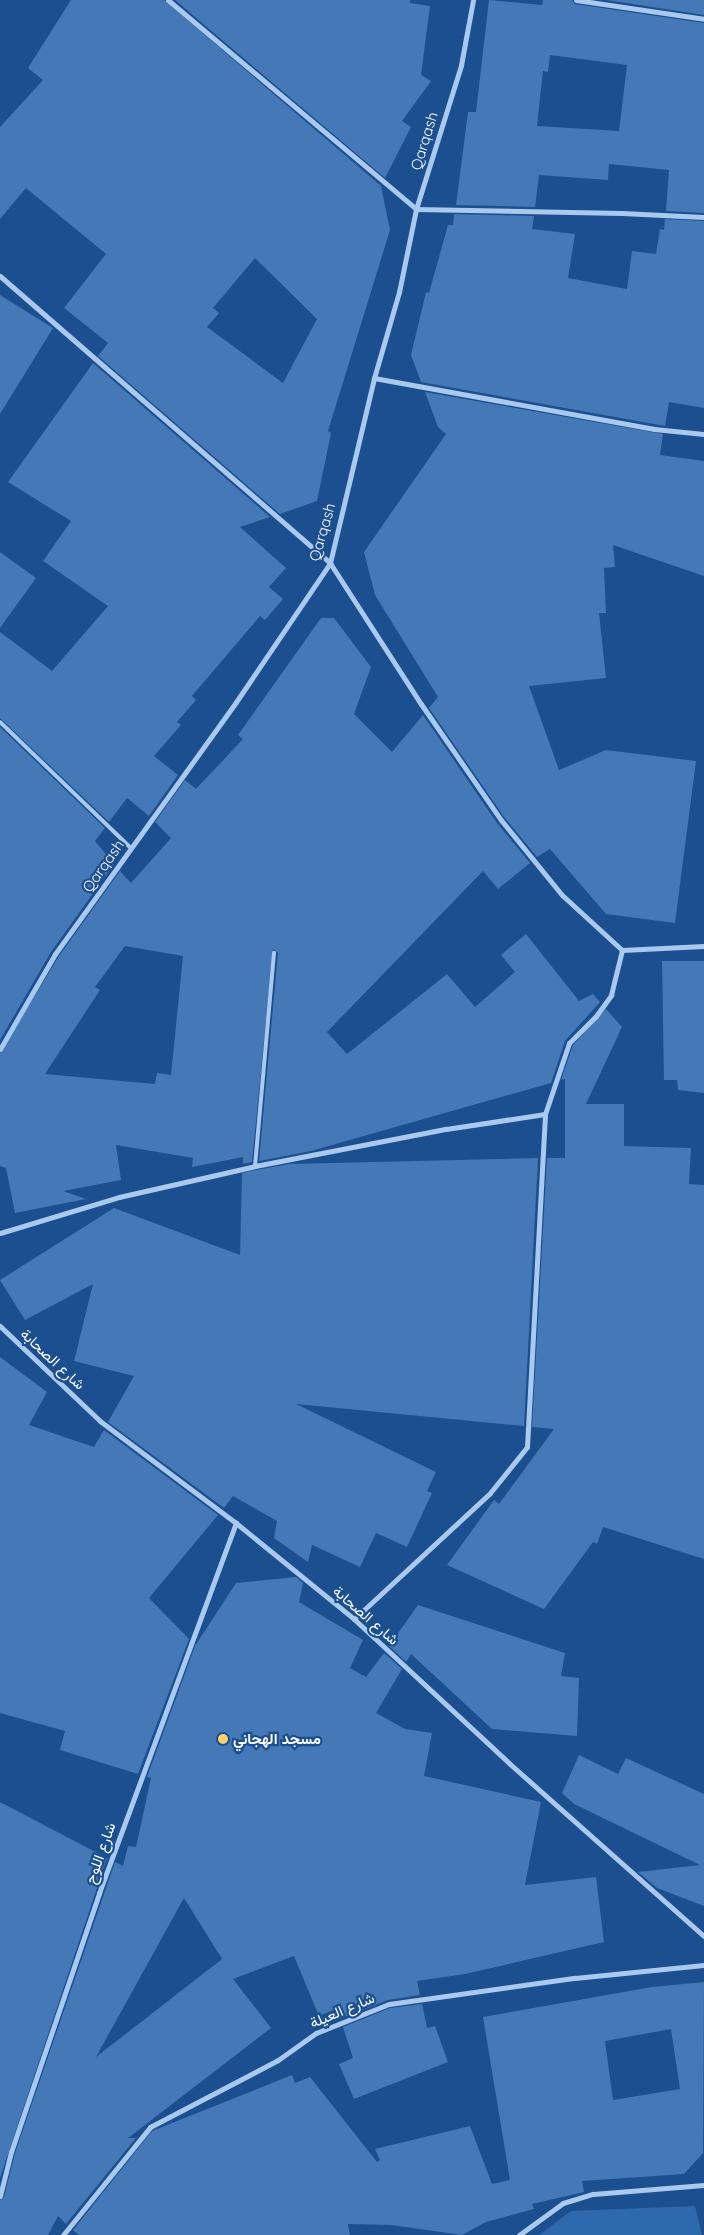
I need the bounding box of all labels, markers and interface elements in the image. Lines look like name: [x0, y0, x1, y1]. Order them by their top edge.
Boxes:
street label: Qarqash: [407, 110, 441, 172]
street label: Qarqash: [305, 501, 339, 563]
street label: Qarqash: [78, 836, 128, 896]
street label: شارع الصحابة: [17, 1325, 89, 1393]
street label: شارع الصحابة: [329, 1582, 403, 1648]
place label: مسجد الهجاني: [233, 1730, 321, 1748]
marker: مسجد الهجاني: [217, 1733, 229, 1745]
street label: شارع اللوح: [81, 1820, 119, 1886]
street label: شارع العيلة: [307, 1988, 377, 2032]

